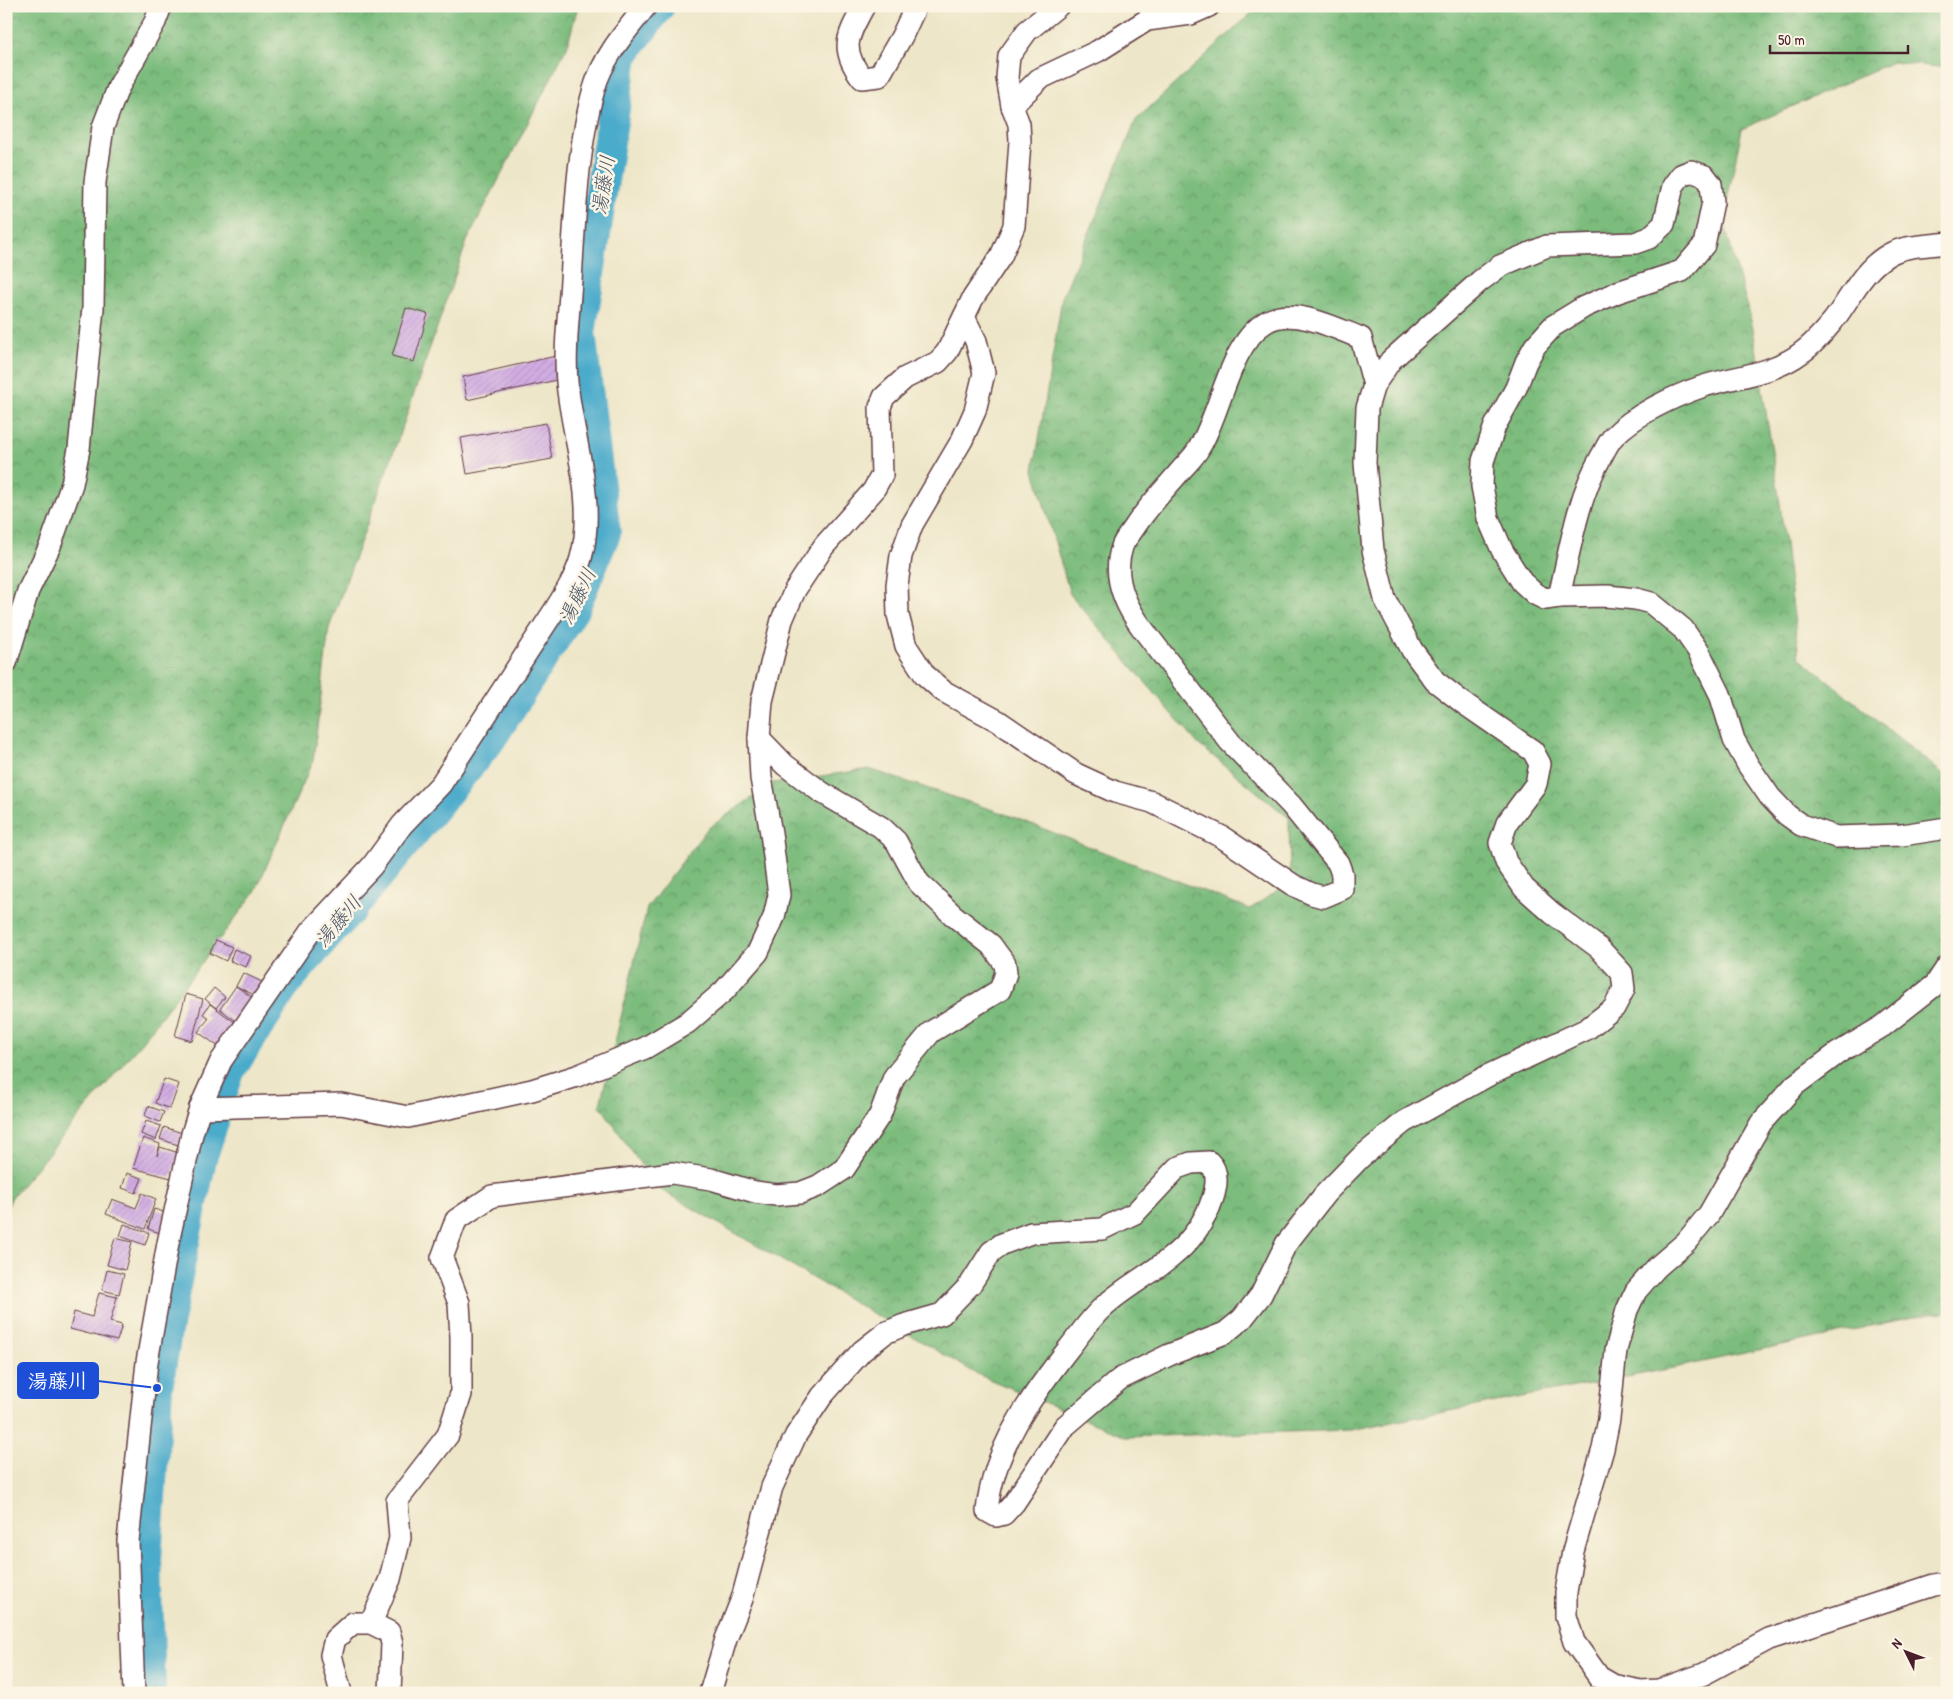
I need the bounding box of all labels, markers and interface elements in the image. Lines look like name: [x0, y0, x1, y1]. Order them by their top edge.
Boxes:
scale bar: [1770, 22, 1908, 54]
text: 50 m: [1778, 29, 1805, 50]
water label: 湯藤川: [584, 153, 621, 217]
water label: 湯藤川: [551, 563, 602, 629]
water label: 湯藤川: [308, 889, 367, 952]
callout: 湯藤川: [18, 1363, 98, 1398]
text: 湯藤川: [28, 1367, 88, 1394]
north arrow: [1880, 1626, 1930, 1676]
text: N: [1886, 1633, 1906, 1652]

